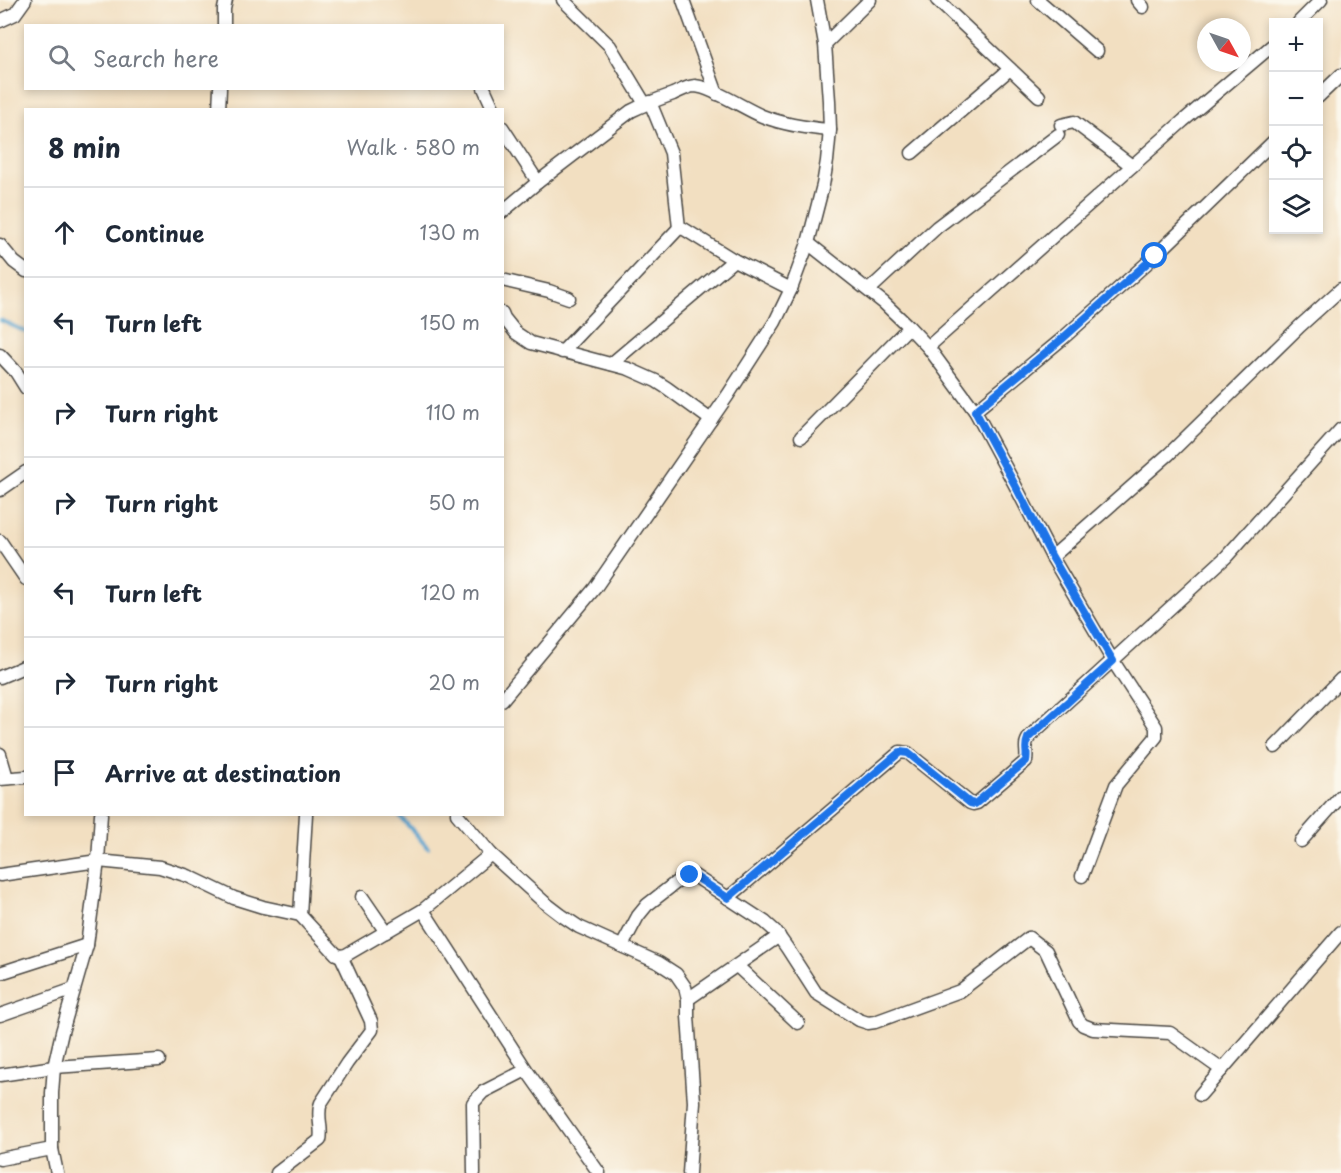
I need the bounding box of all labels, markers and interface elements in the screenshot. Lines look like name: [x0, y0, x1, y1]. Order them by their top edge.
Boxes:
north arrow: [1197, 18, 1251, 72]
map controls: [1269, 18, 1323, 234]
button: +: [1269, 18, 1323, 72]
search box: [24, 24, 504, 90]
icon: search: [45, 41, 78, 74]
text: Search here: [93, 41, 219, 74]
button: −: [1269, 72, 1323, 126]
button: locate: [1269, 126, 1323, 180]
text: 8 min: [48, 128, 121, 167]
text: Walk · 580 m: [346, 132, 480, 162]
button: layers: [1269, 180, 1323, 234]
icon: ahead: [48, 216, 81, 249]
text: Continue: [105, 216, 204, 249]
text: 130 m: [420, 217, 480, 247]
route start: [1141, 242, 1167, 268]
icon: left: [48, 306, 81, 339]
text: Turn left: [105, 306, 202, 339]
text: 150 m: [420, 307, 480, 337]
icon: right: [48, 396, 81, 429]
text: Turn right: [105, 396, 218, 429]
text: 110 m: [426, 397, 480, 427]
icon: right: [48, 486, 81, 519]
text: Turn right: [105, 486, 218, 519]
text: 50 m: [428, 487, 480, 517]
icon: left: [48, 576, 81, 609]
text: Turn left: [105, 576, 202, 609]
text: 120 m: [421, 577, 480, 607]
icon: right: [48, 666, 81, 699]
text: Turn right: [105, 666, 218, 699]
text: 20 m: [428, 667, 480, 697]
icon: arrive: [48, 756, 81, 789]
text: Arrive at destination: [105, 756, 341, 789]
route end: [676, 861, 702, 887]

